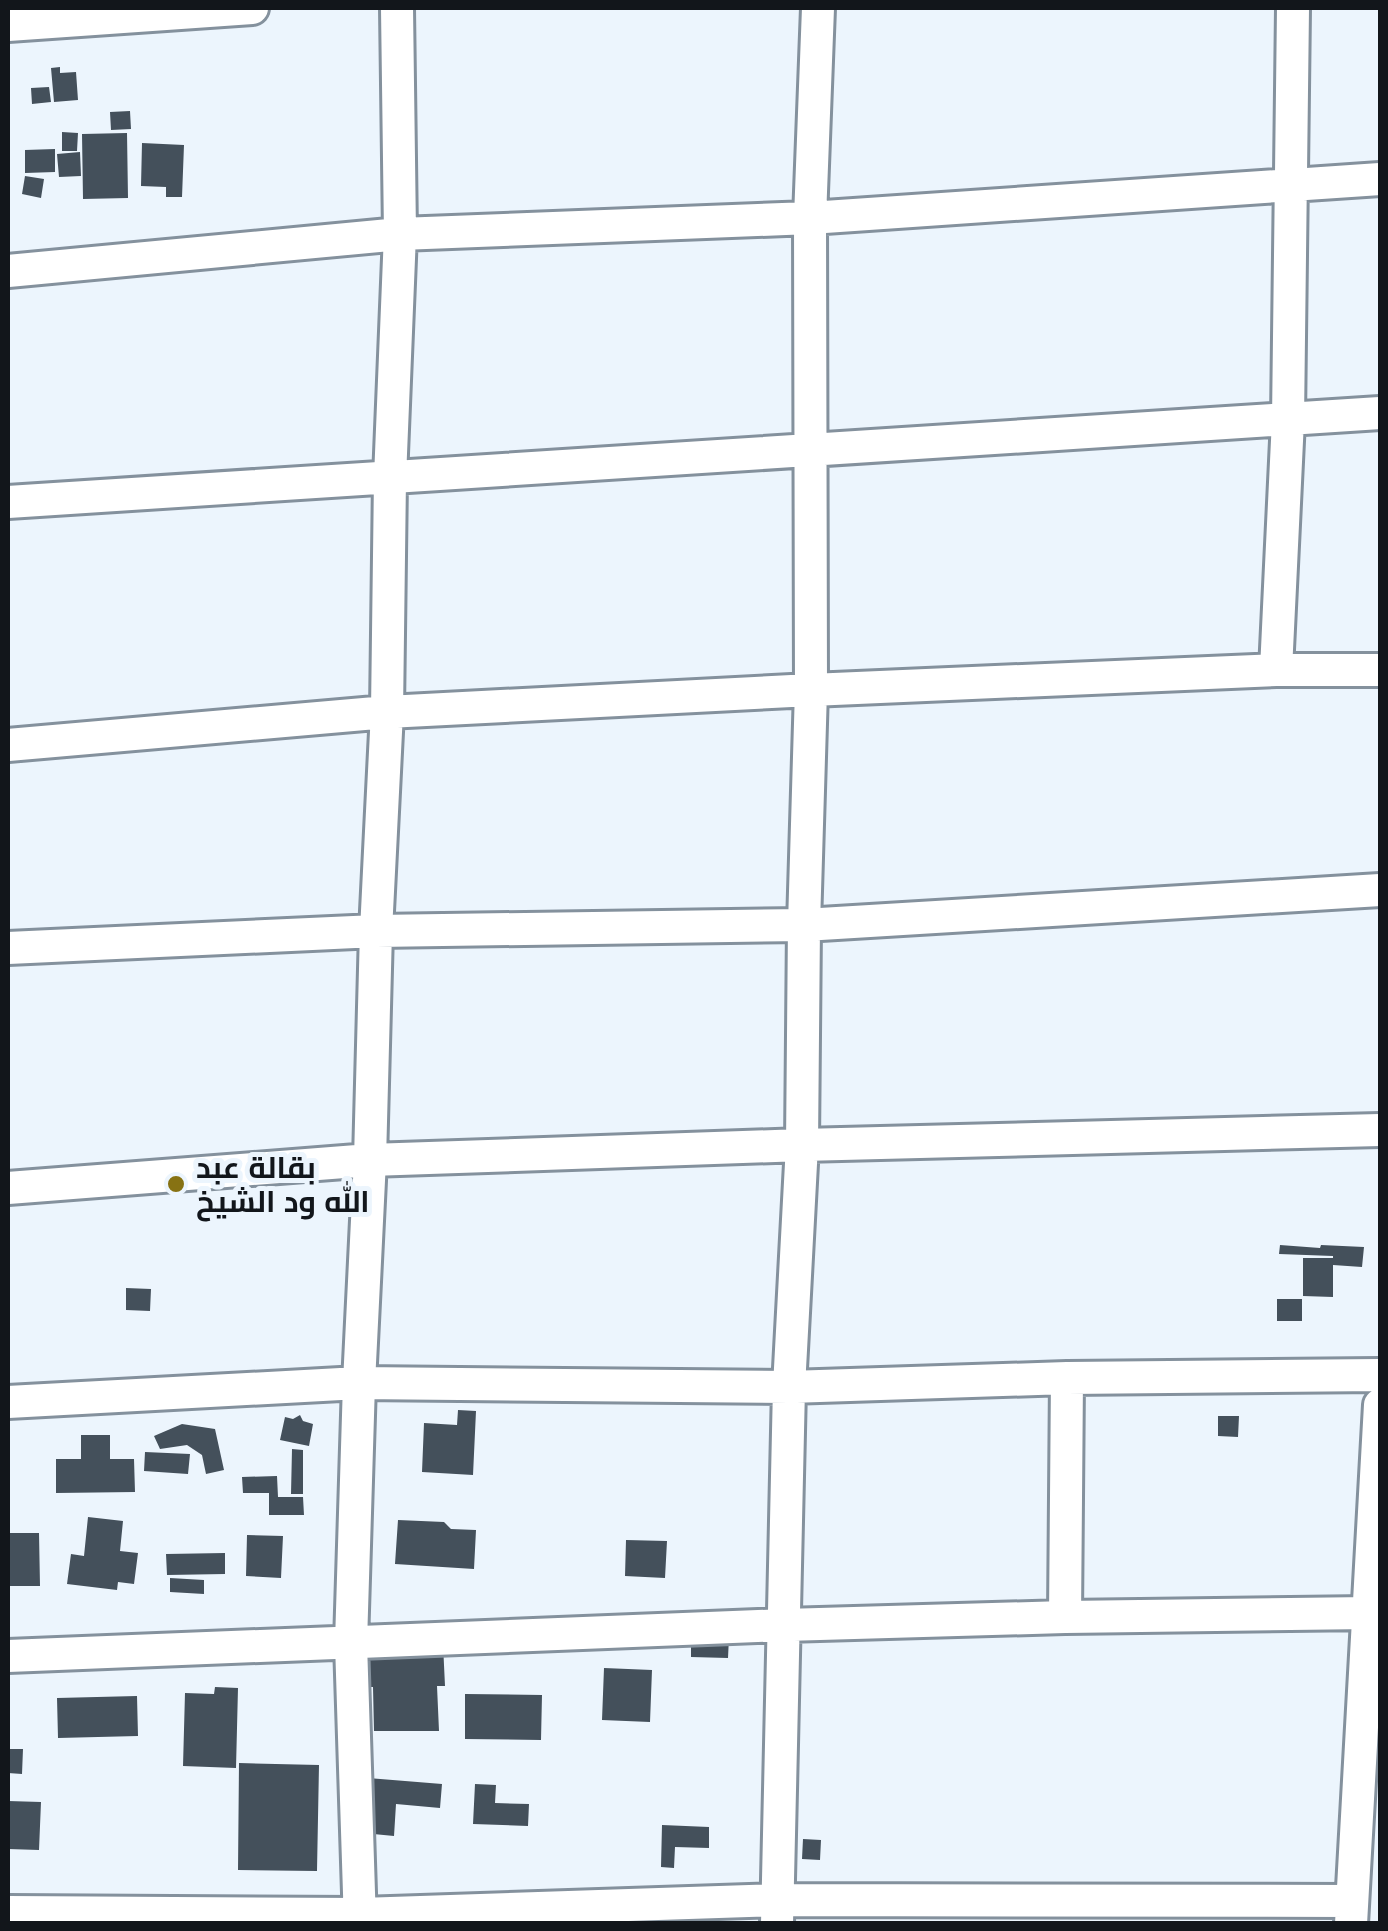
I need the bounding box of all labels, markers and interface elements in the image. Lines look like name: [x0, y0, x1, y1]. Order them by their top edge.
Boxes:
place label: بقالة عبد الله ود الشيخ: [196, 1148, 370, 1222]
marker: بقالة عبد الله ود الشيخ: [165, 1173, 187, 1195]

